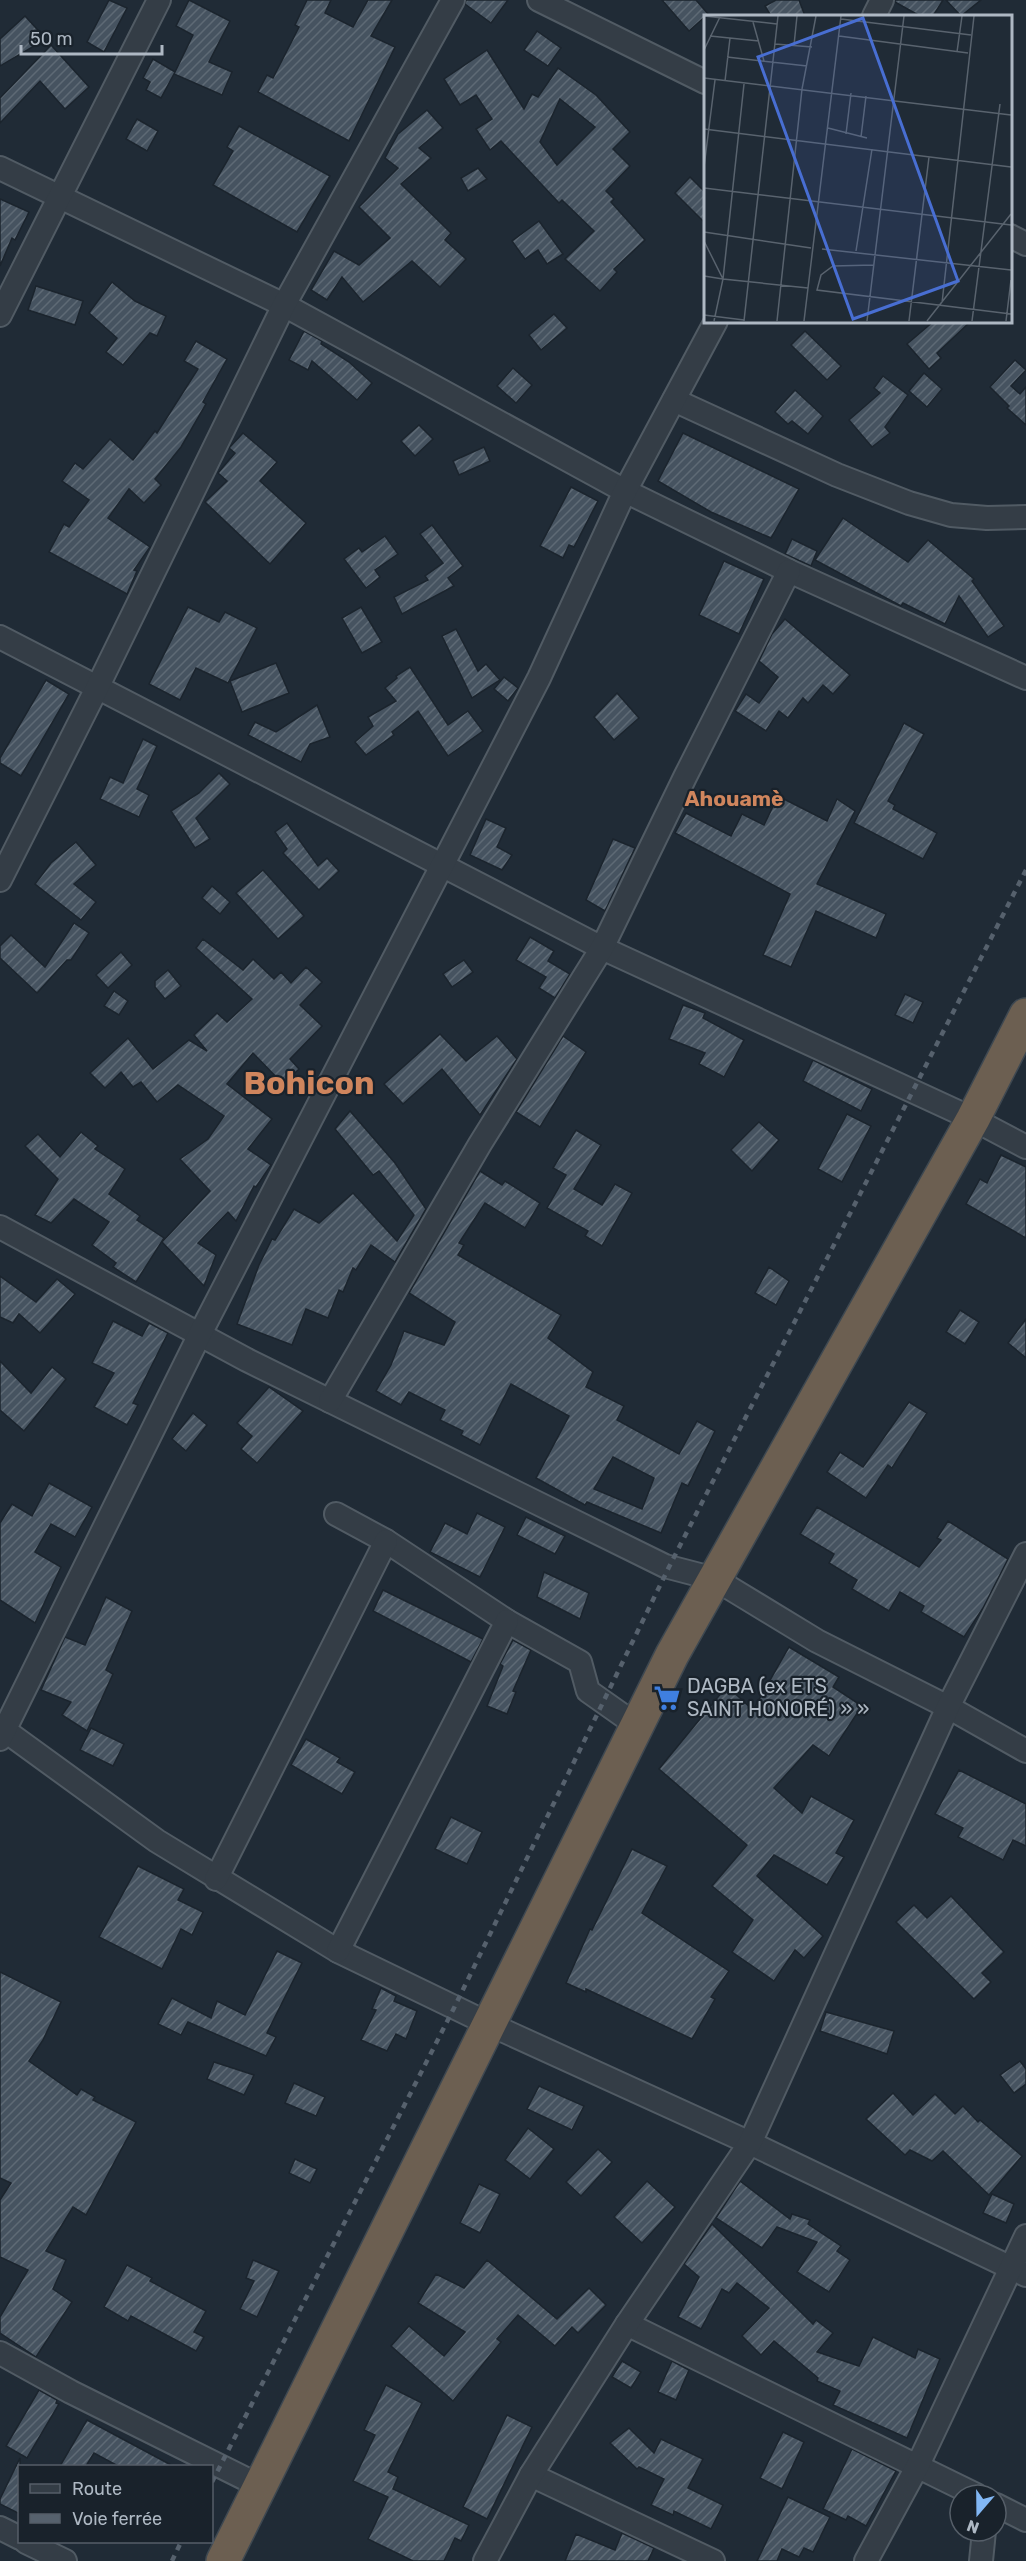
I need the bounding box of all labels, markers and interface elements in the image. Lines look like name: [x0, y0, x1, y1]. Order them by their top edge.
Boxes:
inset map: [704, 15, 1011, 322]
scale bar: [21, 18, 162, 56]
text: 50 m: [30, 28, 73, 50]
district label: Ahouamè: [684, 786, 784, 811]
district label: Bohicon: [243, 1064, 375, 1102]
place label: DAGBA (ex ETS SAINT HONORÉ) » »: [687, 1674, 869, 1721]
supermarket icon: DAGBA (ex ETS SAINT HONORÉ) » »: [652, 1683, 682, 1713]
legend: [18, 2465, 213, 2543]
text: Route: [72, 2478, 122, 2500]
north arrow: [948, 2483, 1008, 2543]
text: Voie ferrée: [72, 2508, 162, 2530]
text: N: [964, 2516, 982, 2538]

